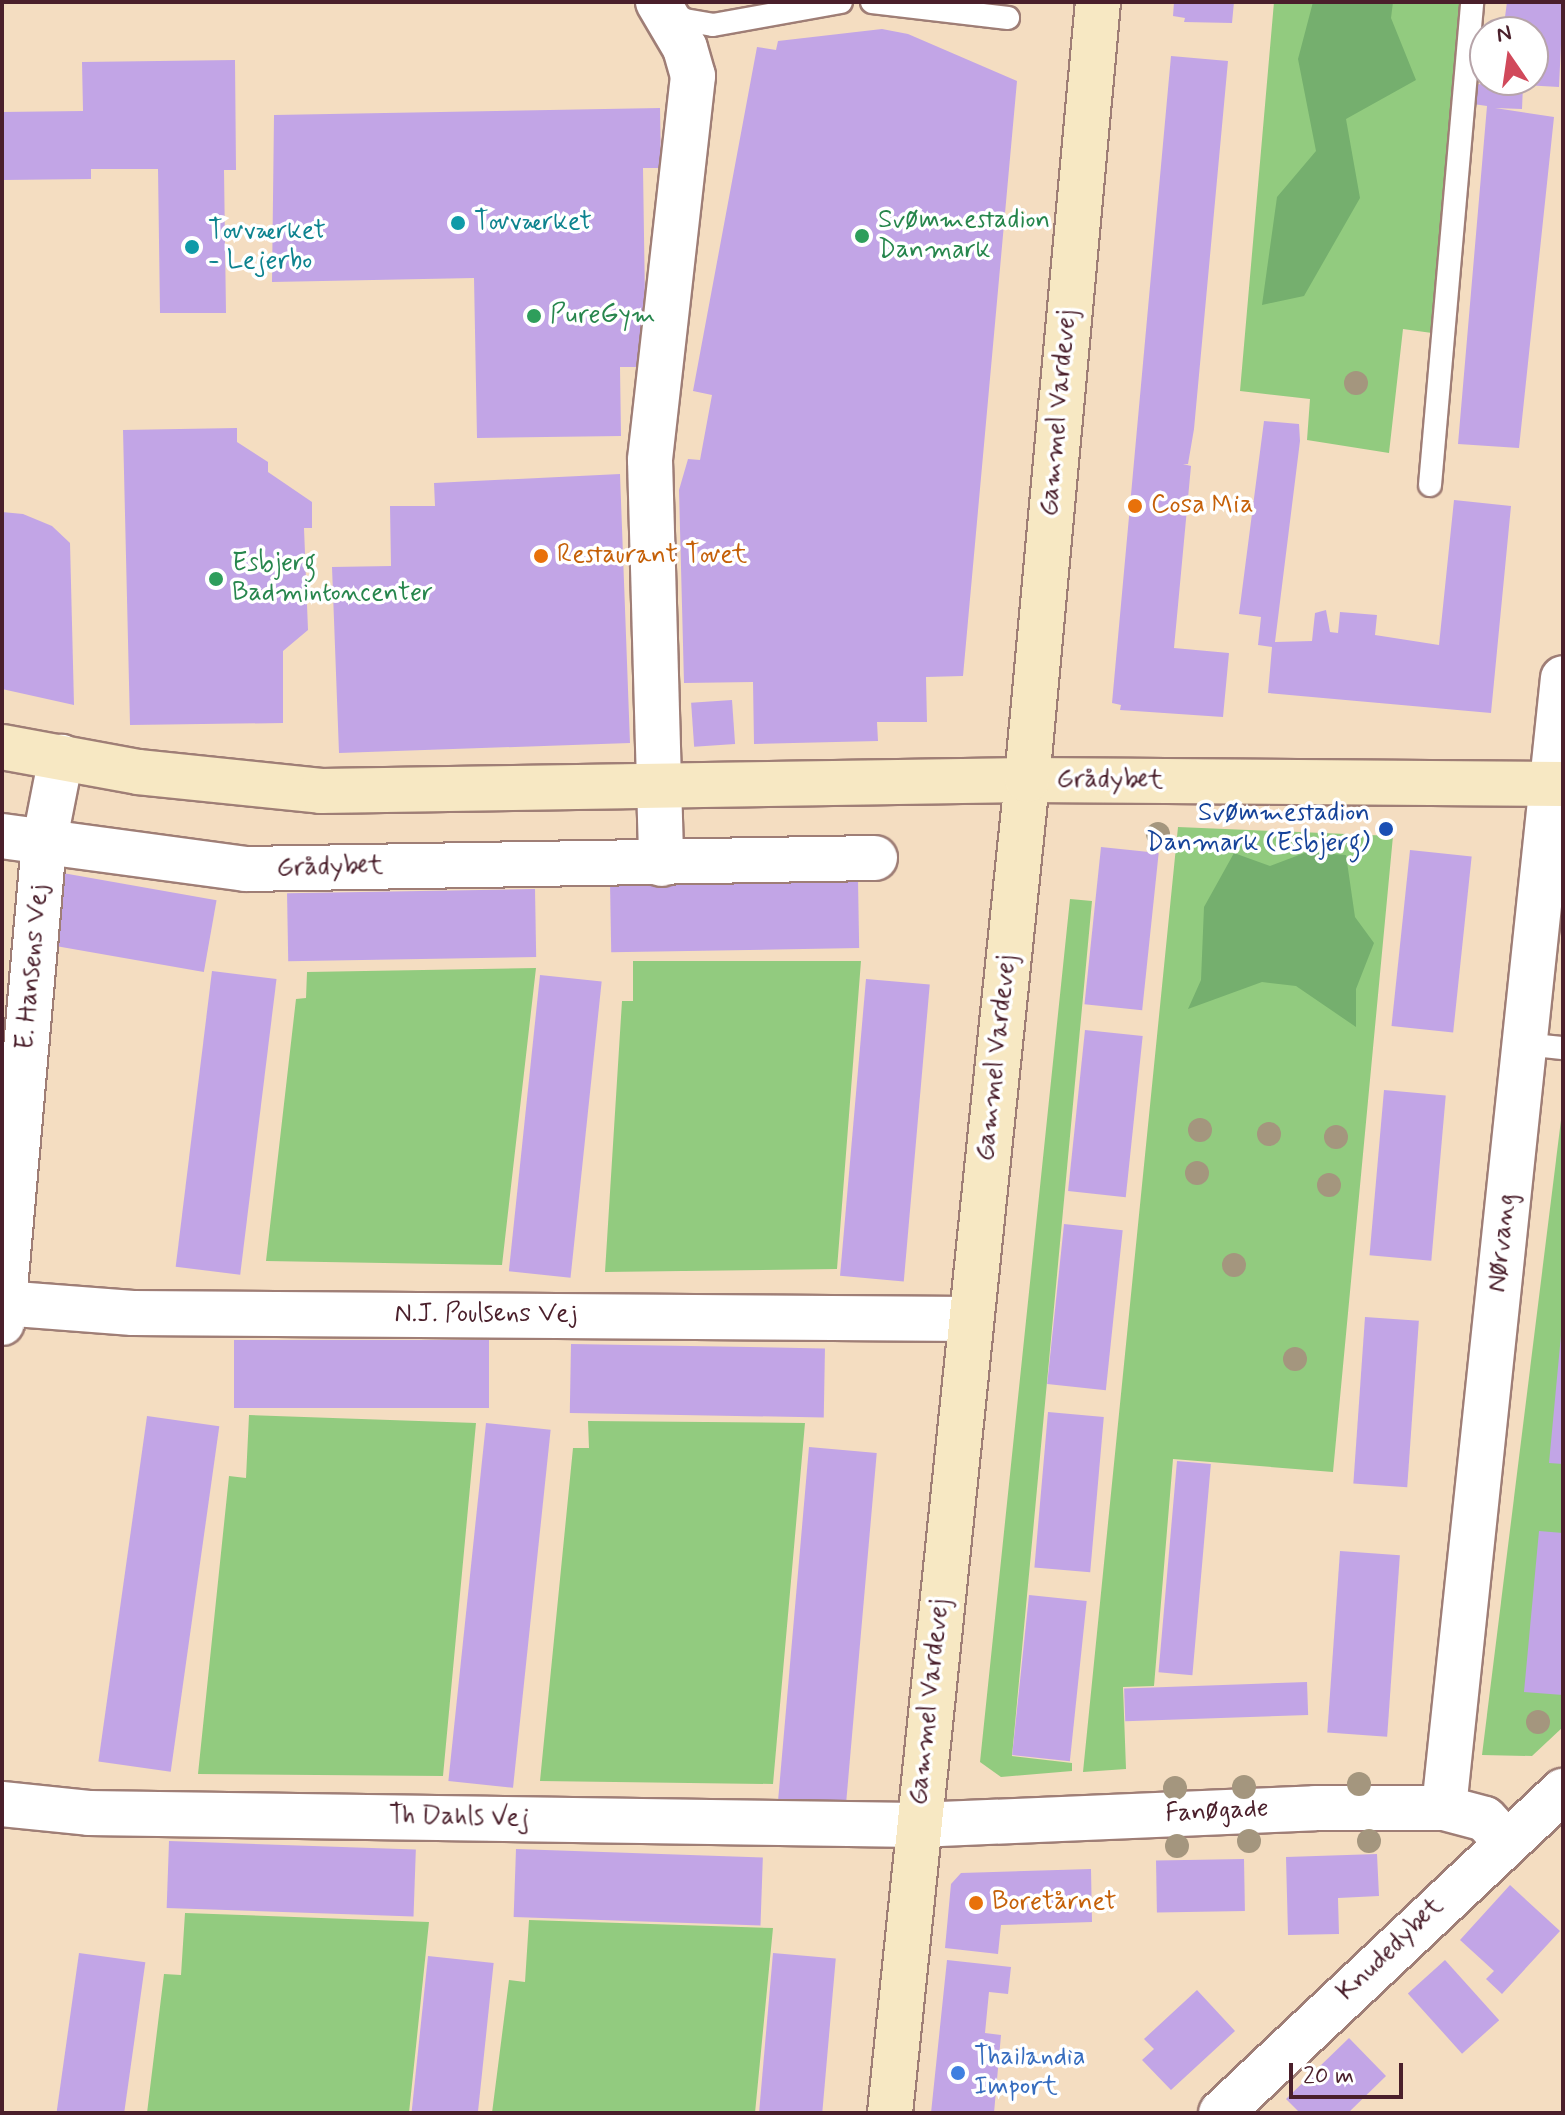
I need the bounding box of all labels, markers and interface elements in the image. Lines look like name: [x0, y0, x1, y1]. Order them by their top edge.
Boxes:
north arrow: [1469, 16, 1549, 96]
text: N: [1494, 19, 1514, 50]
place label: Svømmestadion Danmark: [878, 205, 1050, 266]
place label: Tovværket: [474, 207, 592, 239]
marker: Tovværket: [449, 214, 467, 232]
place label: Tovværket - Lejerbo: [208, 216, 326, 278]
marker: Svømmestadion Danmark: [853, 227, 871, 245]
marker: Tovværket - Lejerbo: [183, 238, 201, 256]
place label: PureGym: [550, 300, 656, 332]
marker: PureGym: [525, 307, 543, 325]
street label: Gammel Vardevej: [1035, 309, 1083, 517]
place label: Cosa Mia: [1151, 490, 1253, 522]
marker: Cosa Mia: [1126, 497, 1144, 515]
place label: Restaurant Tovet: [557, 540, 747, 572]
marker: Restaurant Tovet: [532, 547, 550, 565]
place label: Esbjerg Badmintoncenter: [232, 548, 433, 610]
marker: Esbjerg Badmintoncenter: [207, 570, 225, 588]
street label: Grådybet: [1056, 764, 1164, 798]
place label: Svømmestadion Danmark (Esbjerg): [1146, 798, 1370, 860]
marker: Svømmestadion Danmark (Esbjerg): [1377, 820, 1395, 838]
street label: Grådybet: [276, 851, 384, 885]
street label: E. Hansens Vej: [10, 884, 56, 1050]
street label: Gammel Vardevej: [971, 954, 1023, 1162]
street label: Nørvang: [1482, 1192, 1524, 1294]
street label: N.J. Poulsens Vej: [395, 1299, 577, 1331]
street label: Gammel Vardevej: [904, 1598, 956, 1806]
street label: Fanøgade: [1165, 1794, 1269, 1830]
street label: Th Dahls Vej: [389, 1801, 529, 1835]
place label: Boretårnet: [992, 1887, 1117, 1919]
street label: Knudedybet: [1331, 1892, 1451, 2008]
marker: Boretårnet: [967, 1894, 985, 1912]
place label: Thailandia Import: [974, 2042, 1085, 2104]
scale bar: [1293, 2047, 1407, 2097]
text: 20 m: [1303, 2061, 1354, 2092]
marker: Thailandia Import: [949, 2064, 967, 2082]

